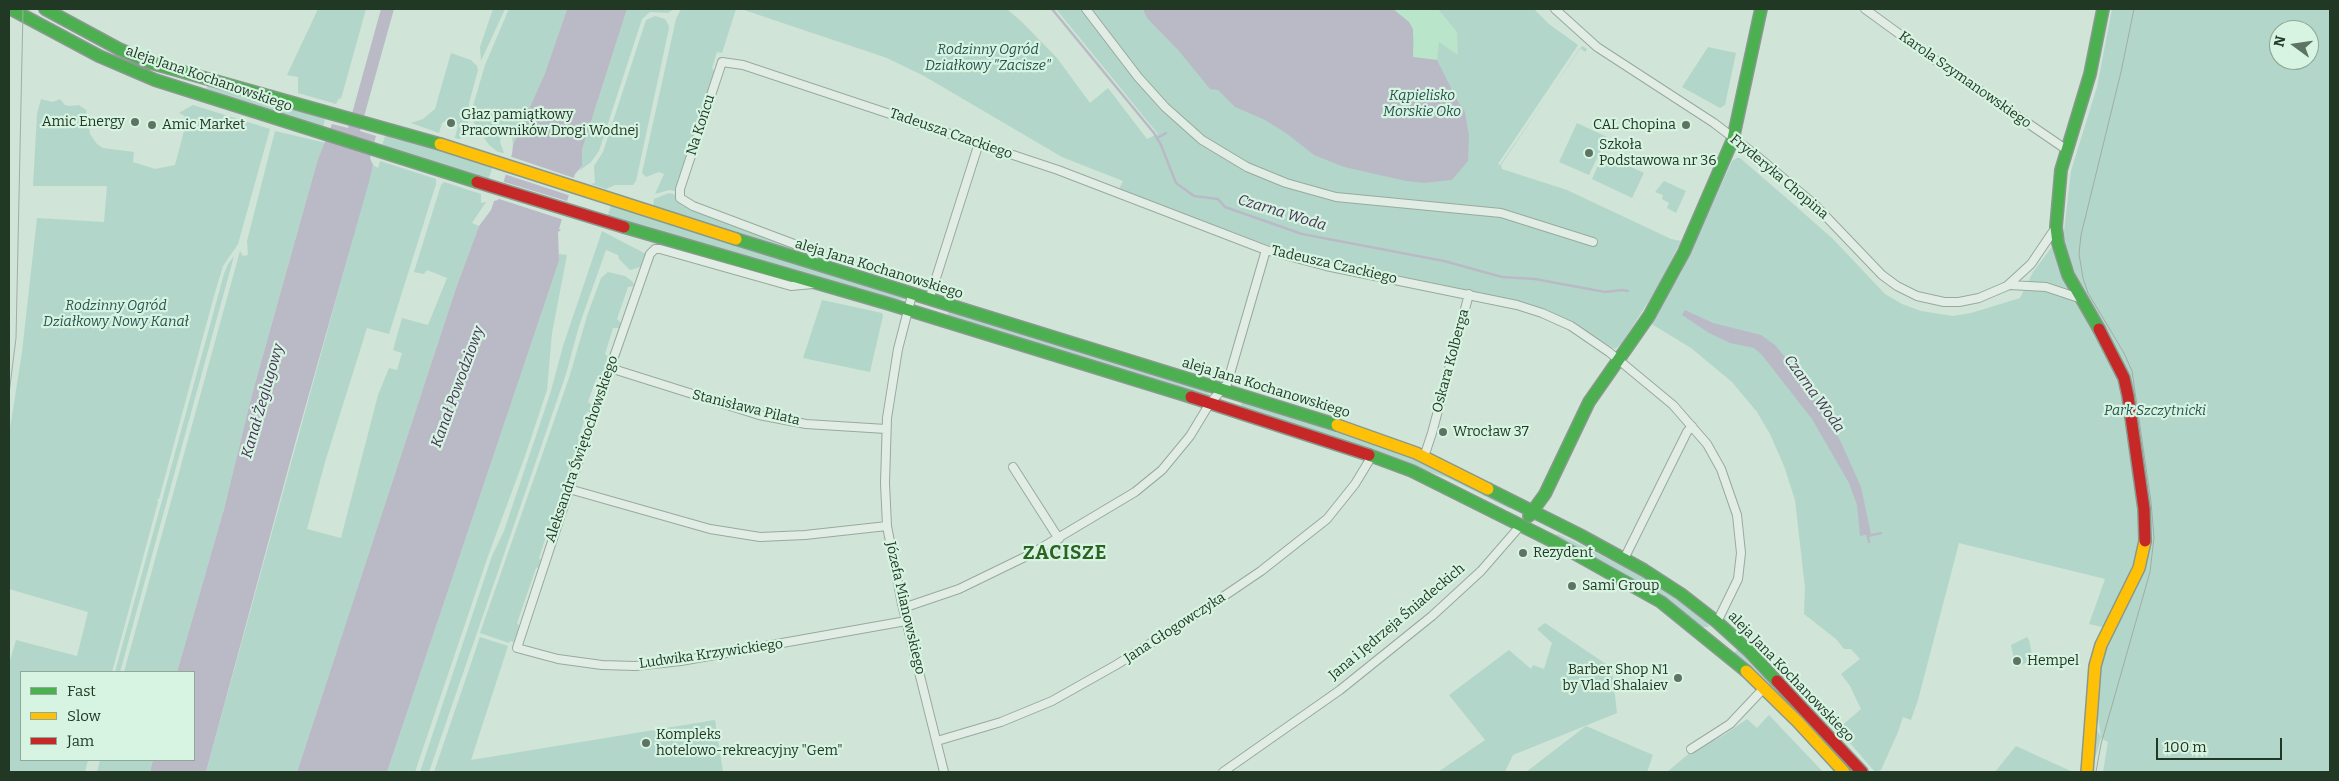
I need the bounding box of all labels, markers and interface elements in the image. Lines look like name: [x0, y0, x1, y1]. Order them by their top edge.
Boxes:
north arrow: [2269, 20, 2319, 70]
street label: Karola Szymanowskiego: [1896, 28, 2034, 132]
text: N: [2270, 34, 2289, 49]
park label: Rodzinny Ogród Działkowy "Zacisze": [925, 42, 1051, 74]
street label: aleja Jana Kochanowskiego: [124, 43, 294, 115]
park label: Kąpielisko Morskie Oko: [1383, 88, 1461, 120]
street label: Na Końcu: [683, 92, 719, 158]
street label: Tadeusza Czackiego: [887, 105, 1015, 163]
place label: Głaz pamiątkowy Pracowników Drogi Wodnej: [461, 107, 639, 140]
place label: Amic Energy: [42, 114, 125, 130]
marker: Amic Energy: [129, 116, 141, 128]
place label: Amic Market: [162, 117, 245, 133]
marker: Głaz pamiątkowy Pracowników Drogi Wodnej: [445, 117, 457, 129]
place label: CAL Chopina: [1593, 117, 1676, 133]
marker: Amic Market: [146, 119, 158, 131]
marker: CAL Chopina: [1680, 119, 1692, 131]
street label: Fryderyka Chopina: [1726, 131, 1832, 223]
place label: Szkoła Podstawowa nr 36: [1599, 137, 1717, 170]
marker: Szkoła Podstawowa nr 36: [1583, 147, 1595, 159]
water label: Czarna Woda: [1236, 191, 1328, 235]
street label: aleja Jana Kochanowskiego: [793, 235, 965, 303]
street label: Tadeusza Czackiego: [1269, 242, 1399, 288]
park label: Rodzinny Ogród Działkowy Nowy Kanał: [43, 298, 189, 331]
street label: Oskara Kolberga: [1429, 307, 1473, 415]
water label: Kanał Powodziowy: [428, 324, 488, 450]
water label: Kanał Żeglugowy: [238, 342, 288, 460]
water label: Czarna Woda: [1780, 352, 1848, 436]
street label: Aleksandra Świętochowskiego: [542, 353, 622, 545]
street label: aleja Jana Kochanowskiego: [1180, 354, 1352, 422]
street label: Stanisława Pilata: [690, 386, 802, 430]
park label: Park Szczytnicki: [2104, 403, 2206, 419]
place label: Wrocław 37: [1453, 424, 1529, 440]
marker: Wrocław 37: [1437, 426, 1449, 438]
street label: Józefa Mianowskiego: [882, 540, 928, 676]
district label: ZACISZE: [1022, 543, 1108, 565]
place label: Rezydent: [1533, 545, 1593, 561]
marker: Rezydent: [1517, 547, 1529, 559]
street label: Jana i Jędrzeja Śniadeckich: [1326, 560, 1468, 684]
place label: Sami Group: [1582, 578, 1659, 594]
marker: Sami Group: [1566, 580, 1578, 592]
street label: Jana Głogowczyka: [1121, 589, 1229, 667]
street label: aleja Jana Kochanowskiego: [1724, 608, 1858, 746]
street label: Ludwika Krzywickiego: [638, 636, 784, 672]
place label: Hempel: [2027, 653, 2079, 669]
marker: Hempel: [2011, 655, 2023, 667]
place label: Barber Shop N1 by Vlad Shalaiev: [1563, 662, 1668, 694]
legend: [20, 671, 195, 761]
marker: Barber Shop N1 by Vlad Shalaiev: [1672, 672, 1684, 684]
text: Fast: [67, 682, 96, 700]
text: Slow: [67, 707, 101, 725]
place label: Kompleks hotelowo-rekreacyjny "Gem": [656, 727, 843, 760]
scale bar: [2159, 728, 2285, 760]
text: Jam: [67, 732, 94, 750]
marker: Kompleks hotelowo-rekreacyjny "Gem": [640, 737, 652, 749]
text: 100 m: [2164, 738, 2207, 756]

